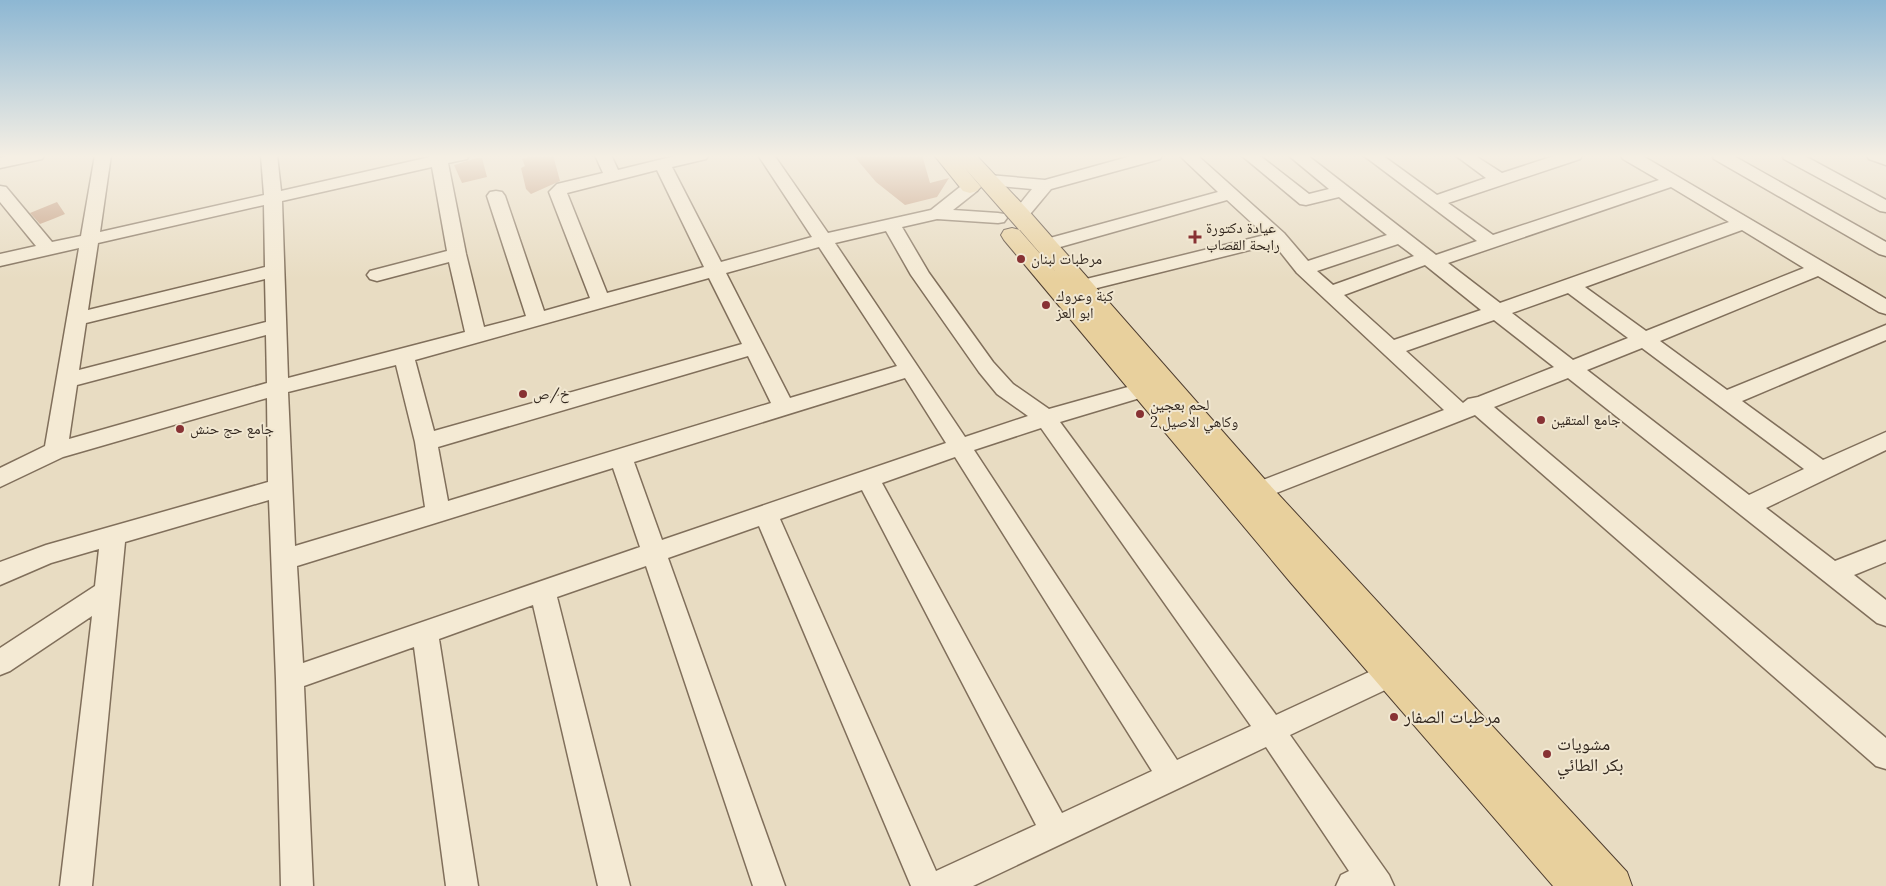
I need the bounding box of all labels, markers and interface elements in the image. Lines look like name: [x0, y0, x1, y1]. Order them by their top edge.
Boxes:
place label: عيادة دكتورة رابحة القصاب: [1206, 218, 1280, 254]
marker: عيادة دكتورة رابحة القصاب: [1188, 230, 1202, 244]
place label: مرطبات لبنان: [1031, 249, 1102, 269]
marker: مرطبات لبنان: [1015, 253, 1027, 265]
place label: كبة وعروك ابو العز: [1055, 286, 1113, 322]
marker: كبة وعروك ابو العز: [1040, 299, 1052, 311]
place label: خ/ص: [533, 384, 570, 404]
marker: خ/ص: [517, 388, 529, 400]
place label: لحم بعجين وكاهي الاصيل 2: [1150, 395, 1238, 434]
marker: لحم بعجين وكاهي الاصيل 2: [1134, 408, 1146, 420]
place label: جامع المتقين: [1551, 410, 1621, 430]
marker: جامع المتقين: [1535, 414, 1547, 426]
place label: جامع حج حنش: [190, 419, 274, 439]
marker: جامع حج حنش: [174, 423, 186, 435]
place label: مرطبات الصفار: [1403, 705, 1500, 728]
marker: مرطبات الصفار: [1388, 711, 1400, 723]
place label: مشويات بكر الطائي: [1557, 732, 1624, 780]
marker: مشويات بكر الطائي: [1541, 748, 1553, 760]

